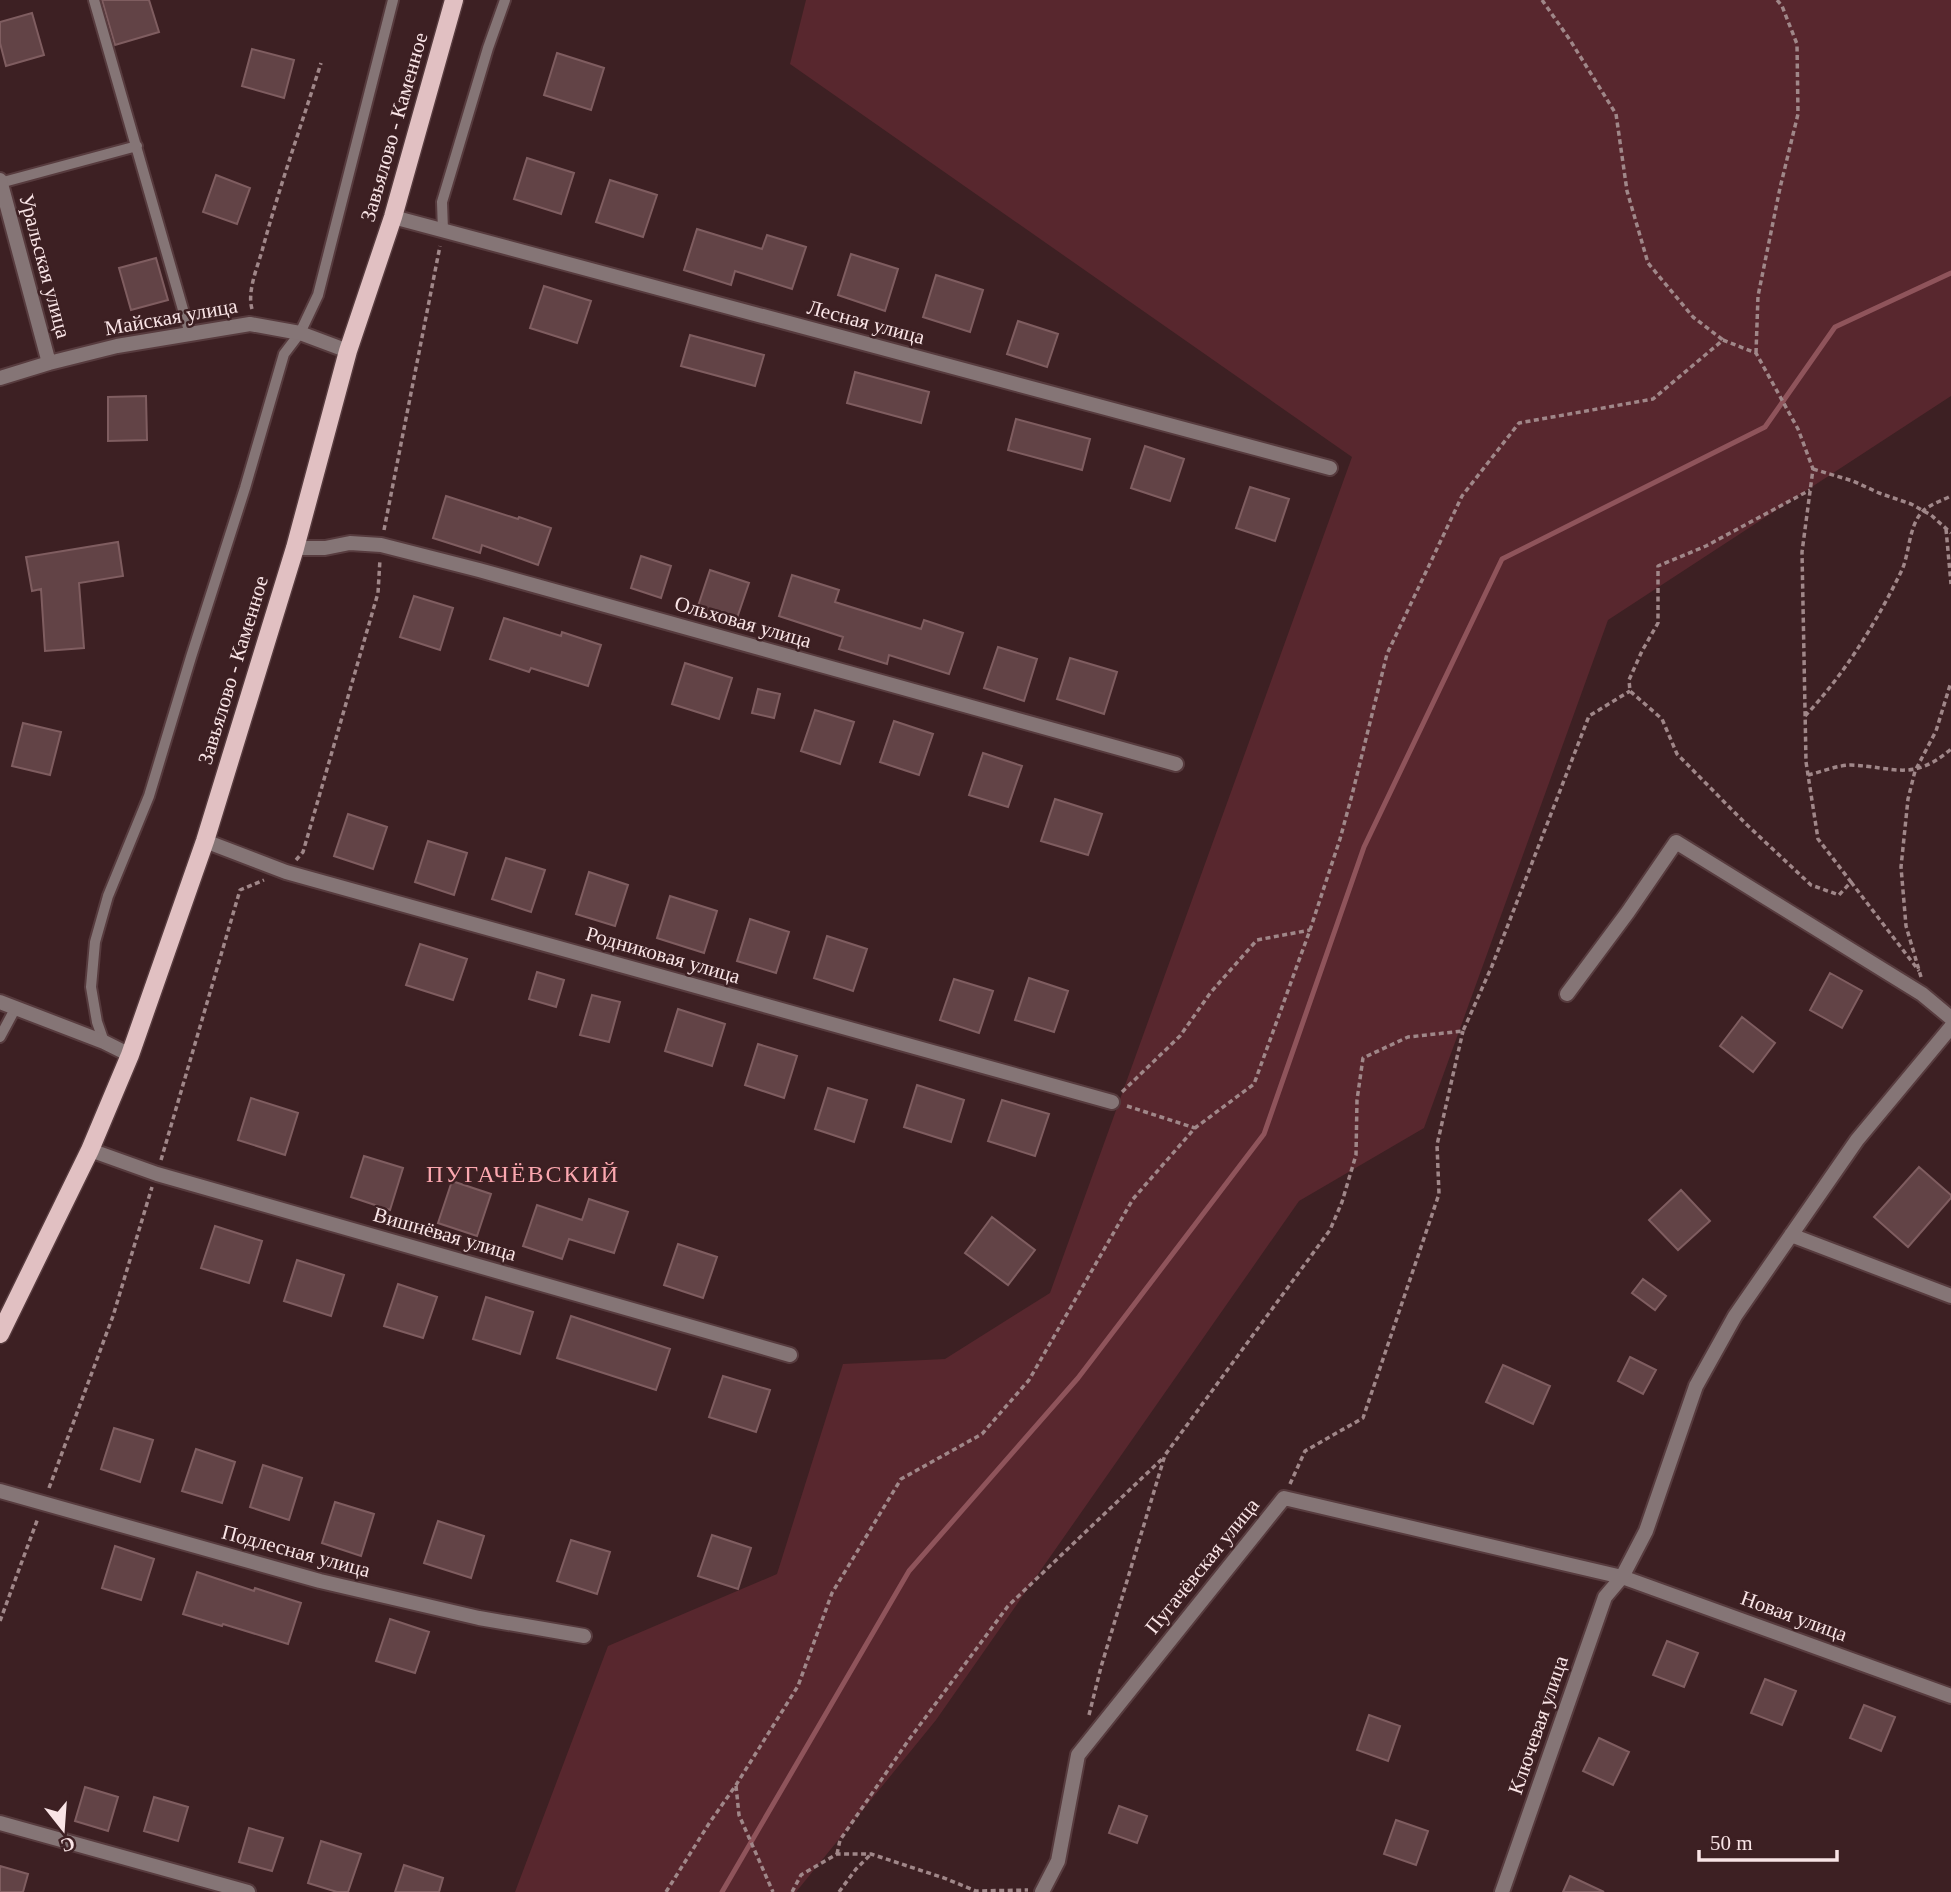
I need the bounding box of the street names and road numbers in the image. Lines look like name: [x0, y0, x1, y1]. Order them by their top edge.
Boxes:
street label: Завьялово - Каменное: [355, 30, 433, 224]
street label: Уральская улица: [14, 191, 76, 341]
street label: Майская улица: [103, 293, 240, 340]
street label: Лесная улица: [805, 295, 928, 349]
street label: Завьялово - Каменное: [193, 573, 273, 767]
street label: Ольховая улица: [672, 591, 815, 653]
street label: Родниковая улица: [583, 921, 744, 989]
street label: Вишнёвая улица: [371, 1202, 520, 1266]
street label: Пугачёвская улица: [1140, 1493, 1265, 1639]
street label: Подлесная улица: [219, 1520, 374, 1583]
street label: Новая улица: [1738, 1586, 1851, 1647]
street label: Ключевая улица: [1503, 1652, 1573, 1797]

